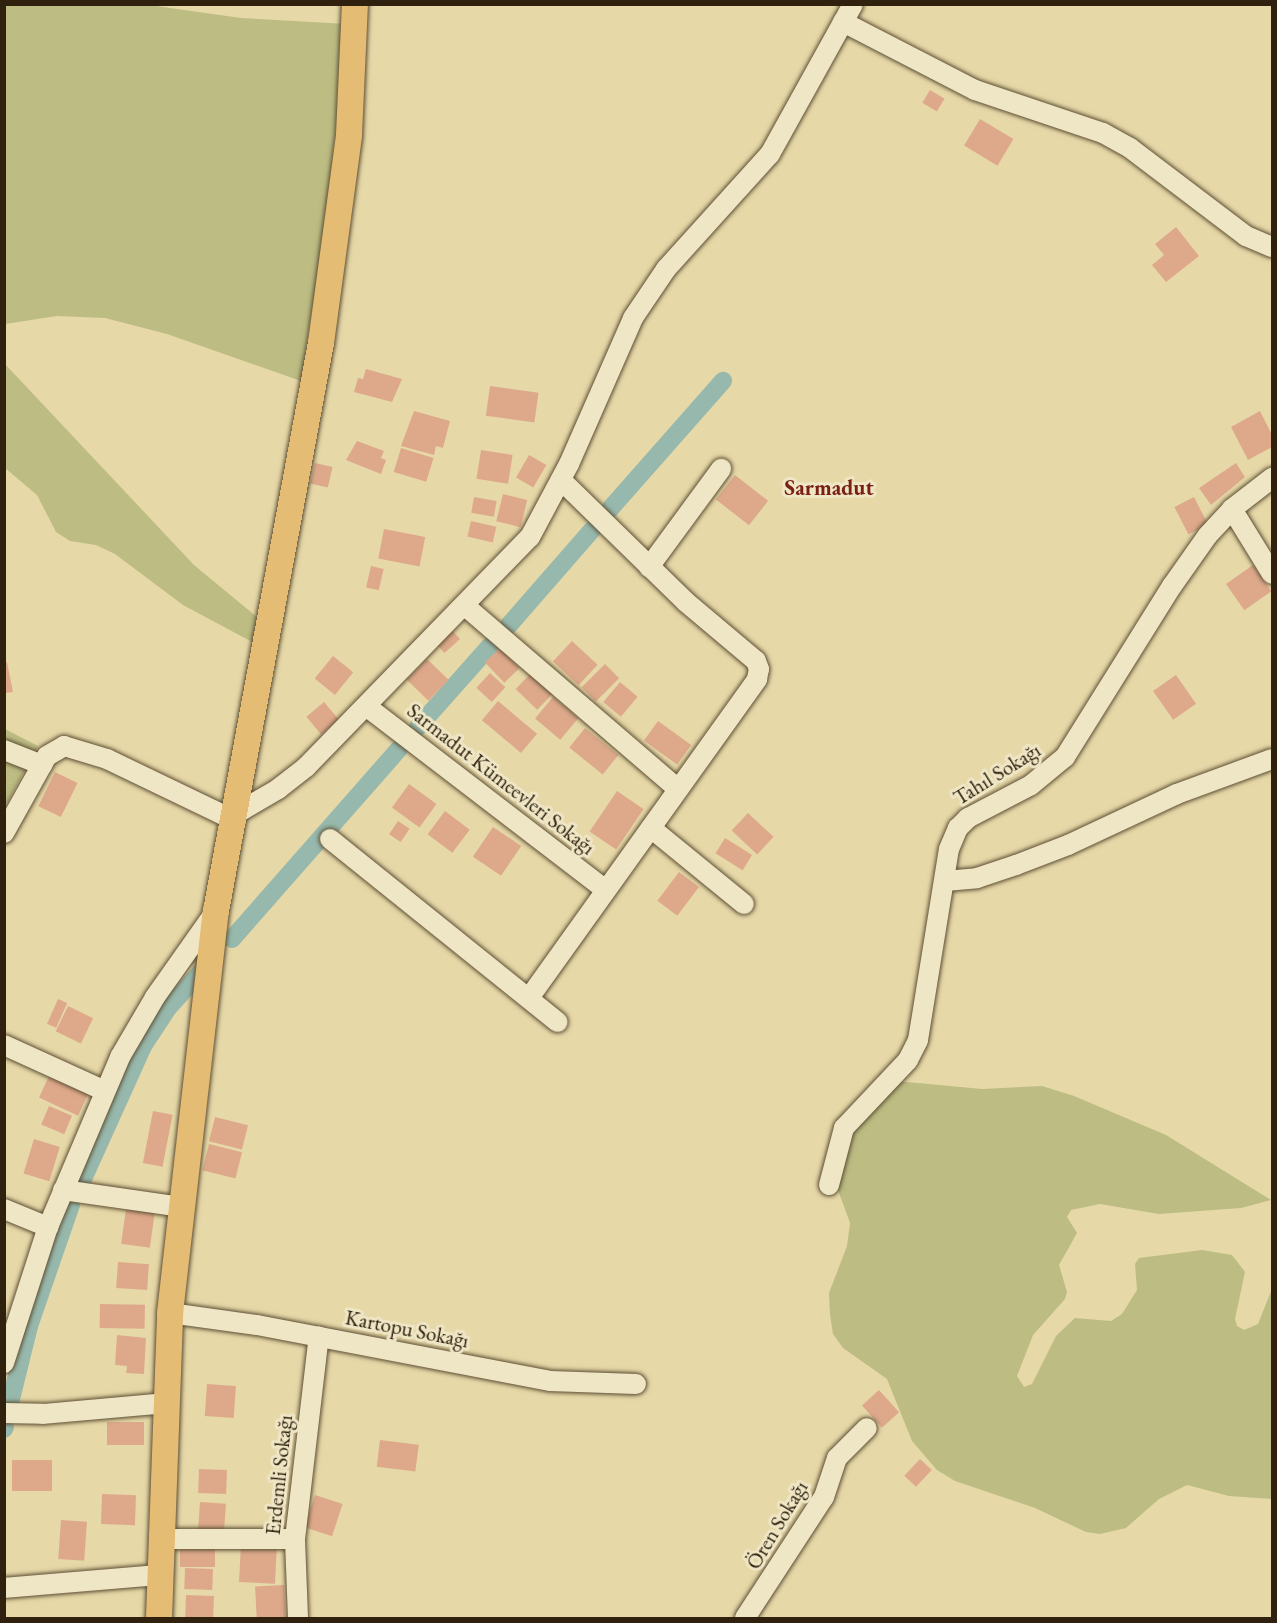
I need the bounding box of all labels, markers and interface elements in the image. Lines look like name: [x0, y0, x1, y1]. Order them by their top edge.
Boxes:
district label: Sarmadut: [784, 475, 874, 501]
street label: Sarmadut Kümeevleri Sokağı: [402, 698, 600, 860]
street label: Tahıl Sokağı: [949, 737, 1045, 811]
street label: Kartopu Sokağı: [343, 1305, 471, 1353]
street label: Erdemli Sokağı: [260, 1414, 298, 1536]
street label: Ören Sokağı: [741, 1476, 813, 1574]

